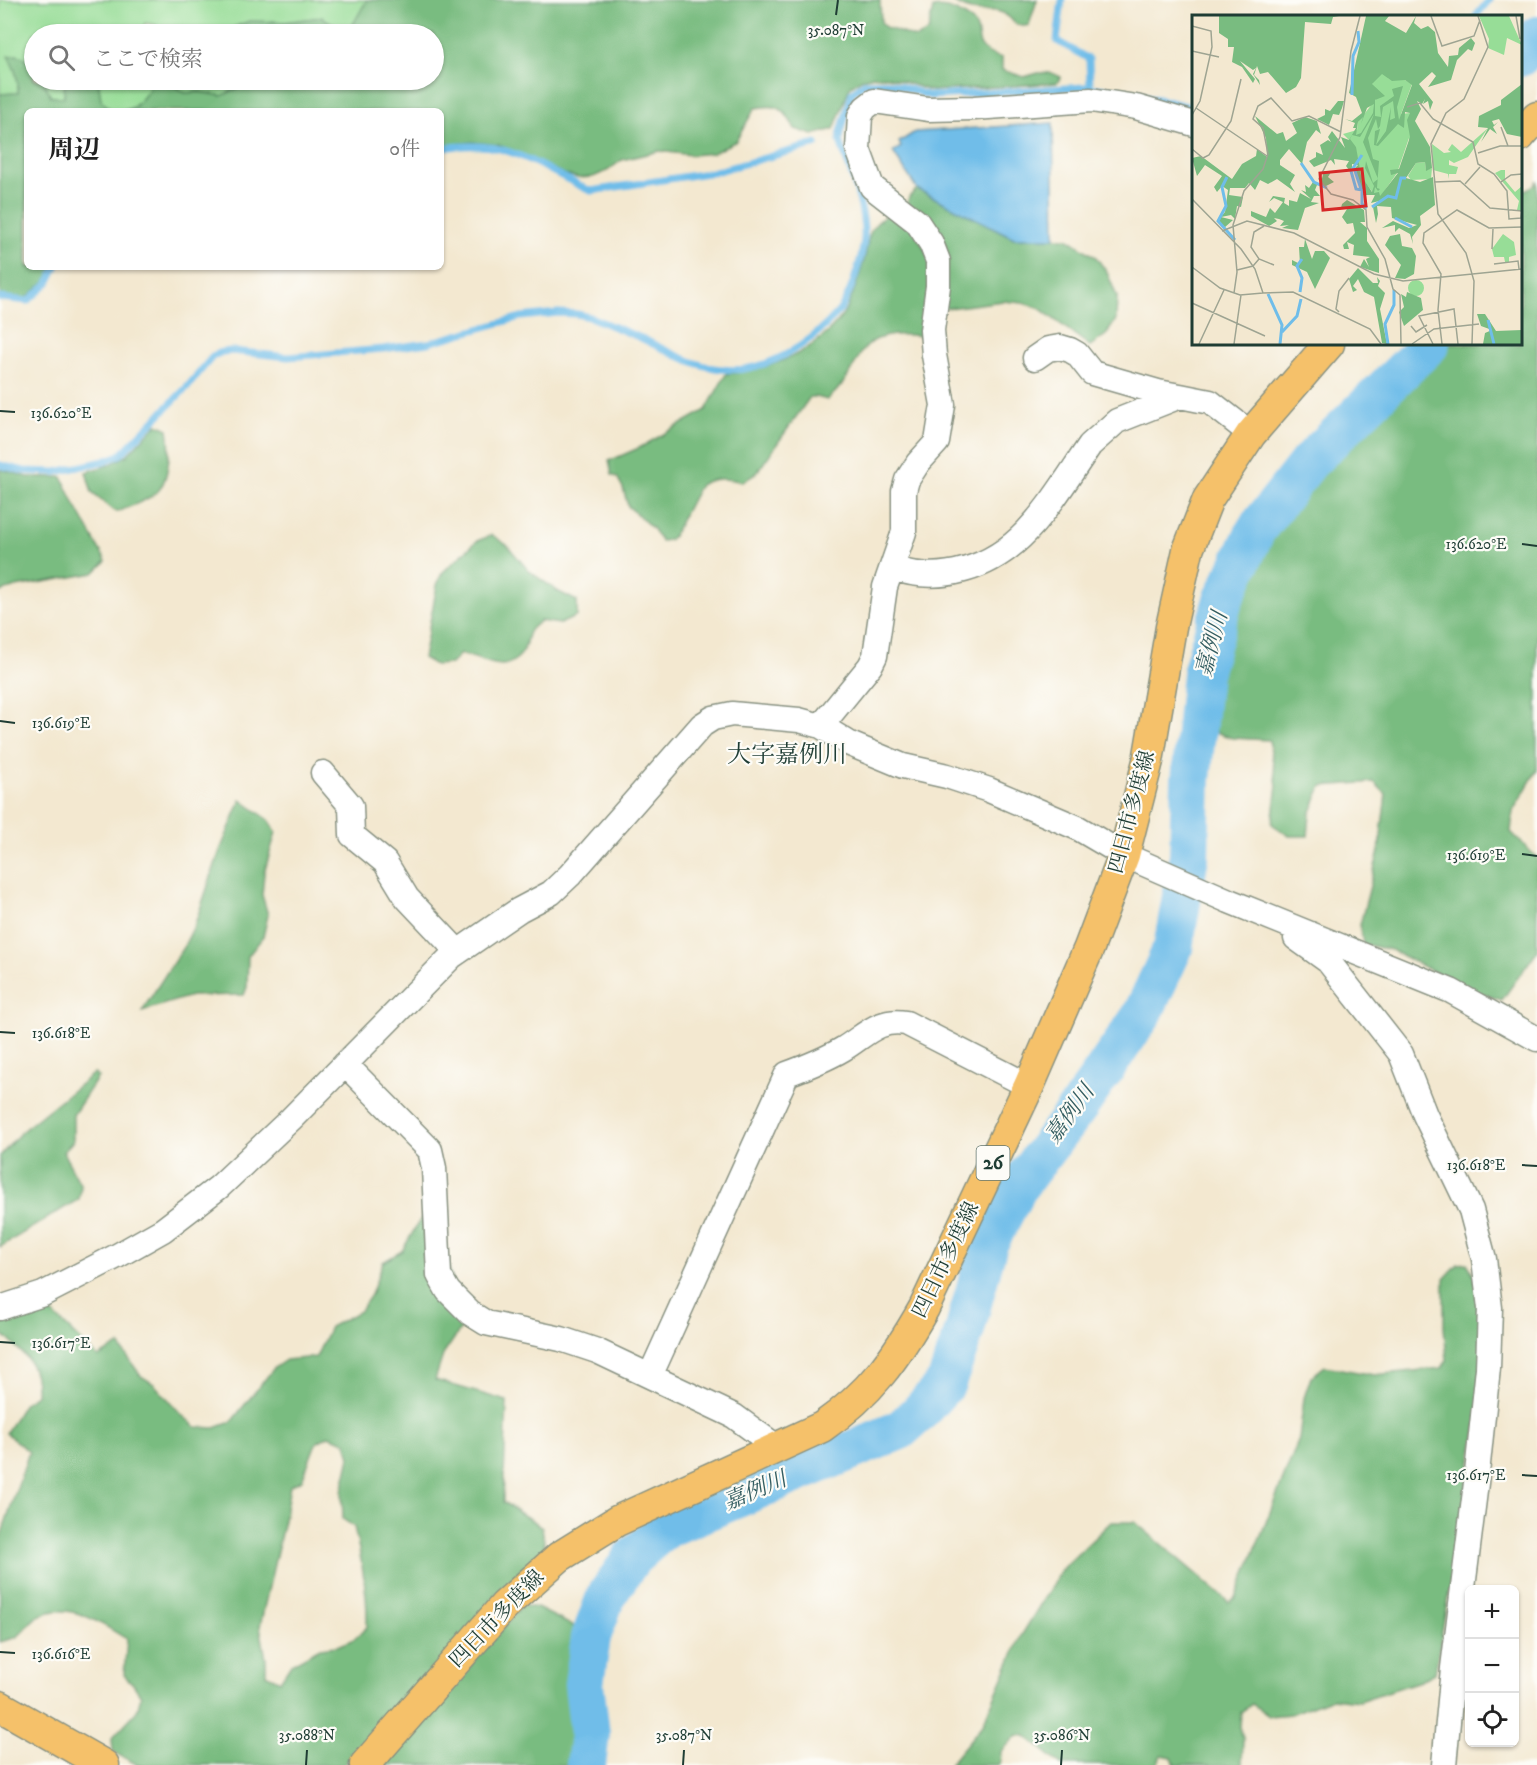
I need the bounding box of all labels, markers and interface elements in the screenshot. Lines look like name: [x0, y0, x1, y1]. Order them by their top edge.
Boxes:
inset map: [1192, 15, 1522, 345]
text: 35.087°N: [808, 21, 864, 40]
search box: [24, 24, 444, 90]
icon: search: [45, 41, 78, 74]
text: ここで検索: [93, 46, 203, 73]
text: 周辺: [48, 134, 100, 167]
text: 0件: [389, 137, 420, 162]
text: 136.620°E: [30, 404, 92, 423]
text: 136.620°E: [1445, 535, 1507, 554]
water label: 嘉例川: [1190, 607, 1234, 679]
text: 136.619°E: [32, 714, 91, 733]
district label: 大字嘉例川: [727, 740, 847, 770]
street label: 四日市多度線: [1103, 748, 1161, 876]
text: 136.619°E: [1447, 846, 1506, 865]
text: 136.618°E: [32, 1024, 91, 1043]
water label: 嘉例川: [1040, 1078, 1101, 1149]
road number: 26: [976, 1146, 1010, 1180]
text: 136.618°E: [1447, 1156, 1506, 1175]
street label: 四日市多度線: [907, 1198, 985, 1322]
text: 136.617°E: [31, 1334, 91, 1353]
water label: 嘉例川: [719, 1465, 792, 1516]
text: 136.617°E: [1446, 1466, 1506, 1485]
street label: 四日市多度線: [444, 1565, 550, 1673]
map controls: [1465, 1585, 1519, 1747]
button: +: [1465, 1585, 1519, 1639]
button: −: [1465, 1639, 1519, 1693]
text: 136.616°E: [32, 1645, 91, 1664]
button: locate: [1465, 1693, 1519, 1747]
text: 35.088°N: [279, 1726, 335, 1745]
text: 35.087°N: [656, 1726, 712, 1745]
text: 35.086°N: [1034, 1726, 1090, 1745]

